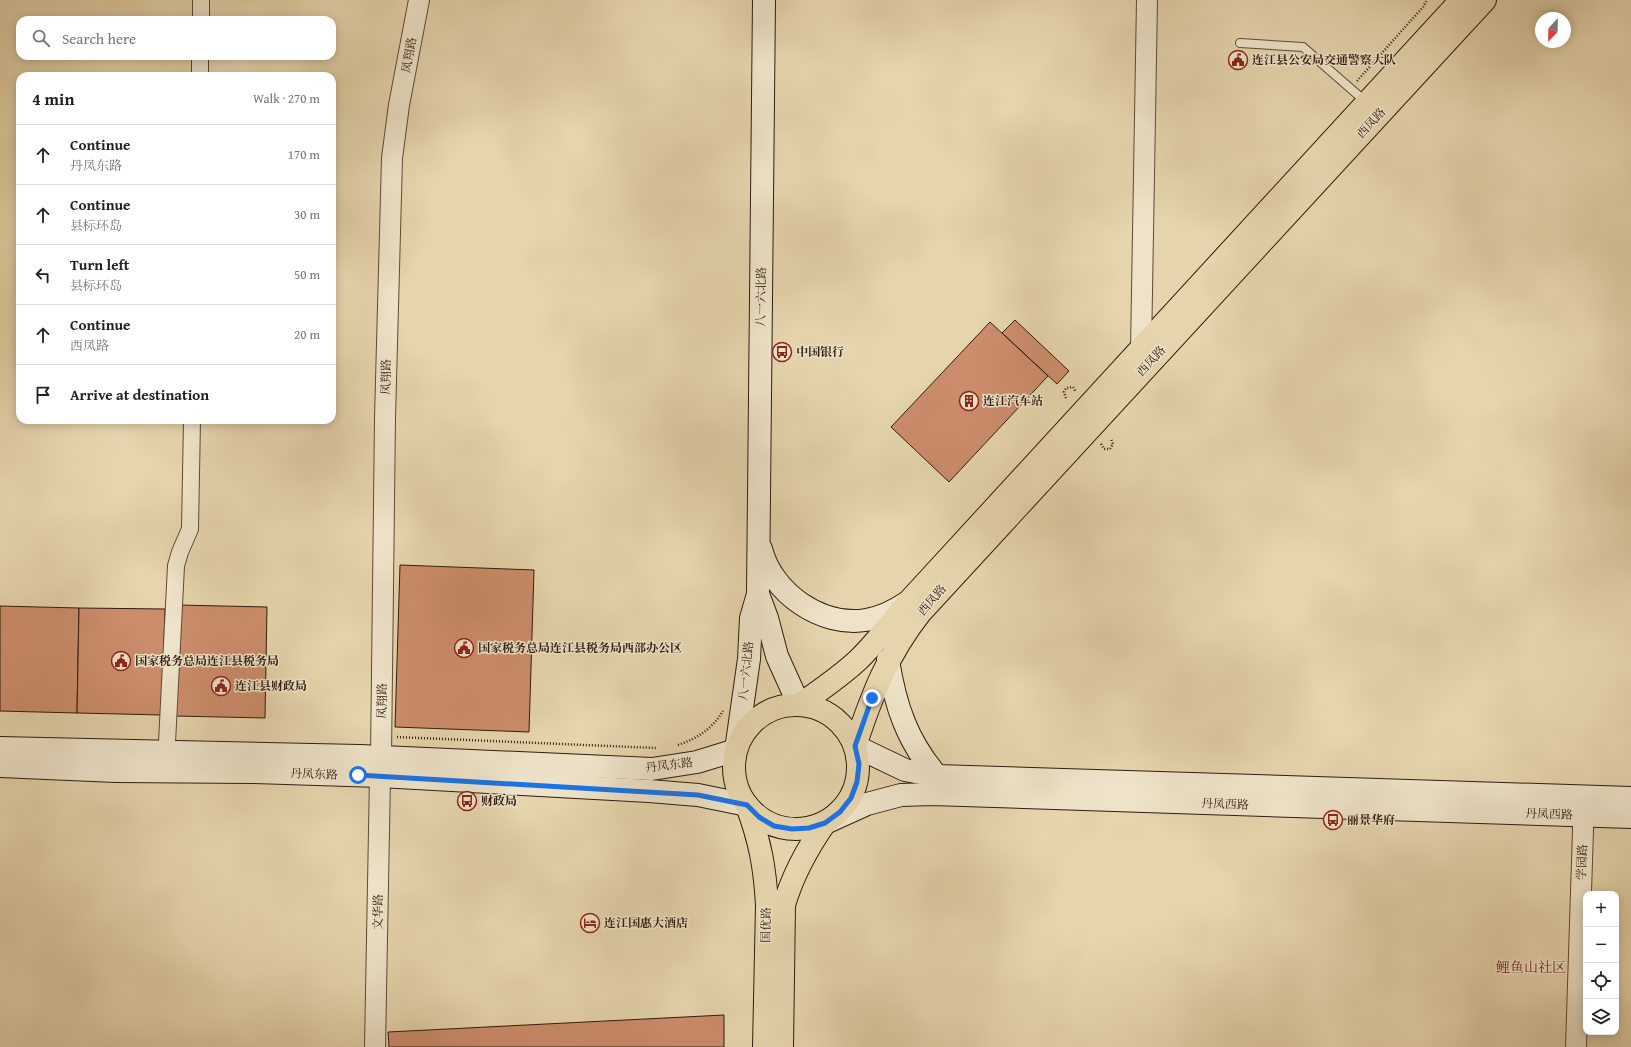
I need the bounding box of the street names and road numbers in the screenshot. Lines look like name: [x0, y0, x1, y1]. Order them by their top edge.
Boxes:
street label: 凤翔路: [397, 36, 420, 74]
street label: 西凤路: [1352, 104, 1389, 142]
street label: 八一六北路: [751, 267, 770, 327]
street label: 西凤路: [1132, 342, 1169, 380]
street label: 凤翔路: [377, 359, 394, 395]
street label: 西凤路: [913, 581, 950, 619]
street label: 八一六北路: [734, 640, 757, 702]
street label: 凤翔路: [373, 683, 390, 719]
street label: 丹凤东路: [644, 753, 694, 776]
street label: 丹凤东路: [290, 764, 338, 783]
street label: 丹凤西路: [1201, 794, 1249, 813]
street label: 丹凤西路: [1525, 804, 1573, 823]
street label: 学园路: [1572, 844, 1591, 880]
street label: 文华路: [369, 894, 386, 930]
street label: 国优路: [757, 907, 774, 943]

